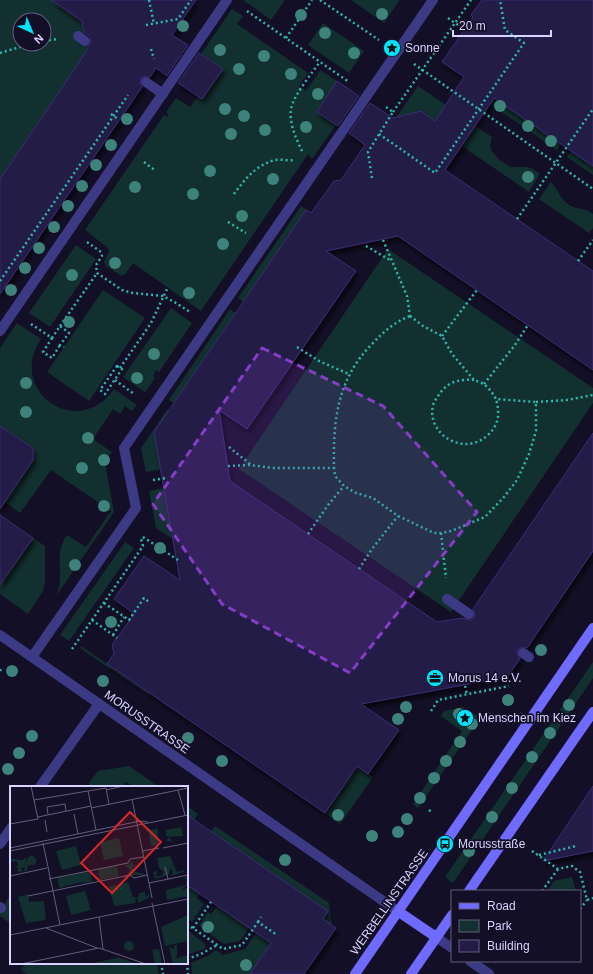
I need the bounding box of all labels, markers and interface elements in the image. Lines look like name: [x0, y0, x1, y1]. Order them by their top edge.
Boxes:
north arrow: [12, 12, 52, 52]
scale bar: [453, 12, 551, 38]
text: 20 m: [459, 19, 486, 33]
text: N: [32, 32, 46, 46]
place icon: Sonne: [382, 38, 402, 58]
place label: Sonne: [405, 41, 440, 55]
office icon: Morus 14 e.V.: [425, 668, 445, 688]
place label: Morus 14 e.V.: [448, 671, 522, 685]
street label: MORUSSTRASSE: [102, 687, 192, 757]
place icon: Menschen im Kiez: [455, 708, 475, 728]
place label: Menschen im Kiez: [478, 711, 576, 725]
inset map: [10, 786, 188, 964]
bus stop icon: Morusstraße: [435, 834, 455, 854]
place label: Morusstraße: [458, 837, 526, 851]
street label: WERBELLINSTRASSE: [347, 847, 431, 957]
legend: [451, 890, 581, 962]
text: Road: [487, 899, 516, 913]
text: Park: [487, 919, 513, 933]
text: Building: [487, 939, 530, 953]

